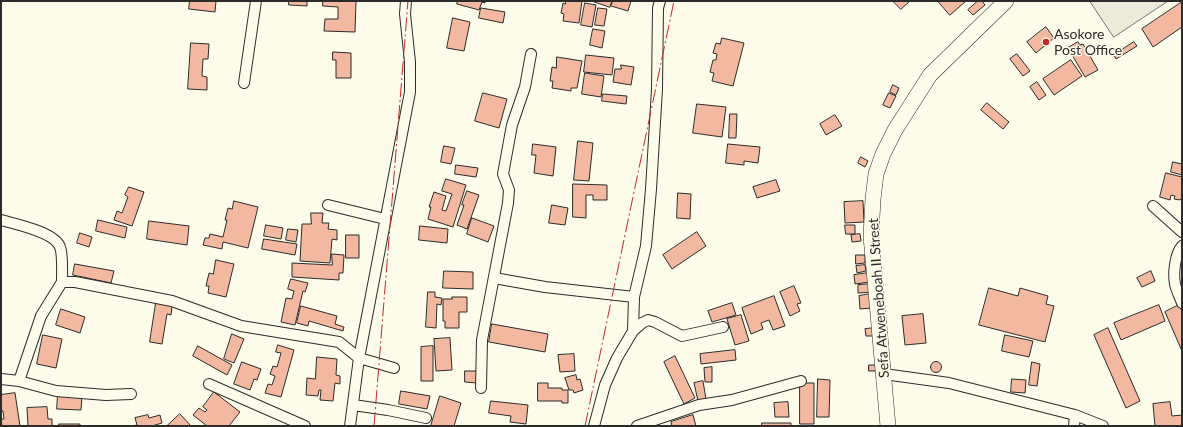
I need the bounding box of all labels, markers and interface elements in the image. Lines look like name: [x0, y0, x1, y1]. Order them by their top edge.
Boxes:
place label: Asokore Post Office: [1054, 26, 1122, 58]
marker: Asokore Post Office: [1041, 37, 1051, 47]
street label: Sefa Atweneboah II Street: [865, 217, 893, 379]

